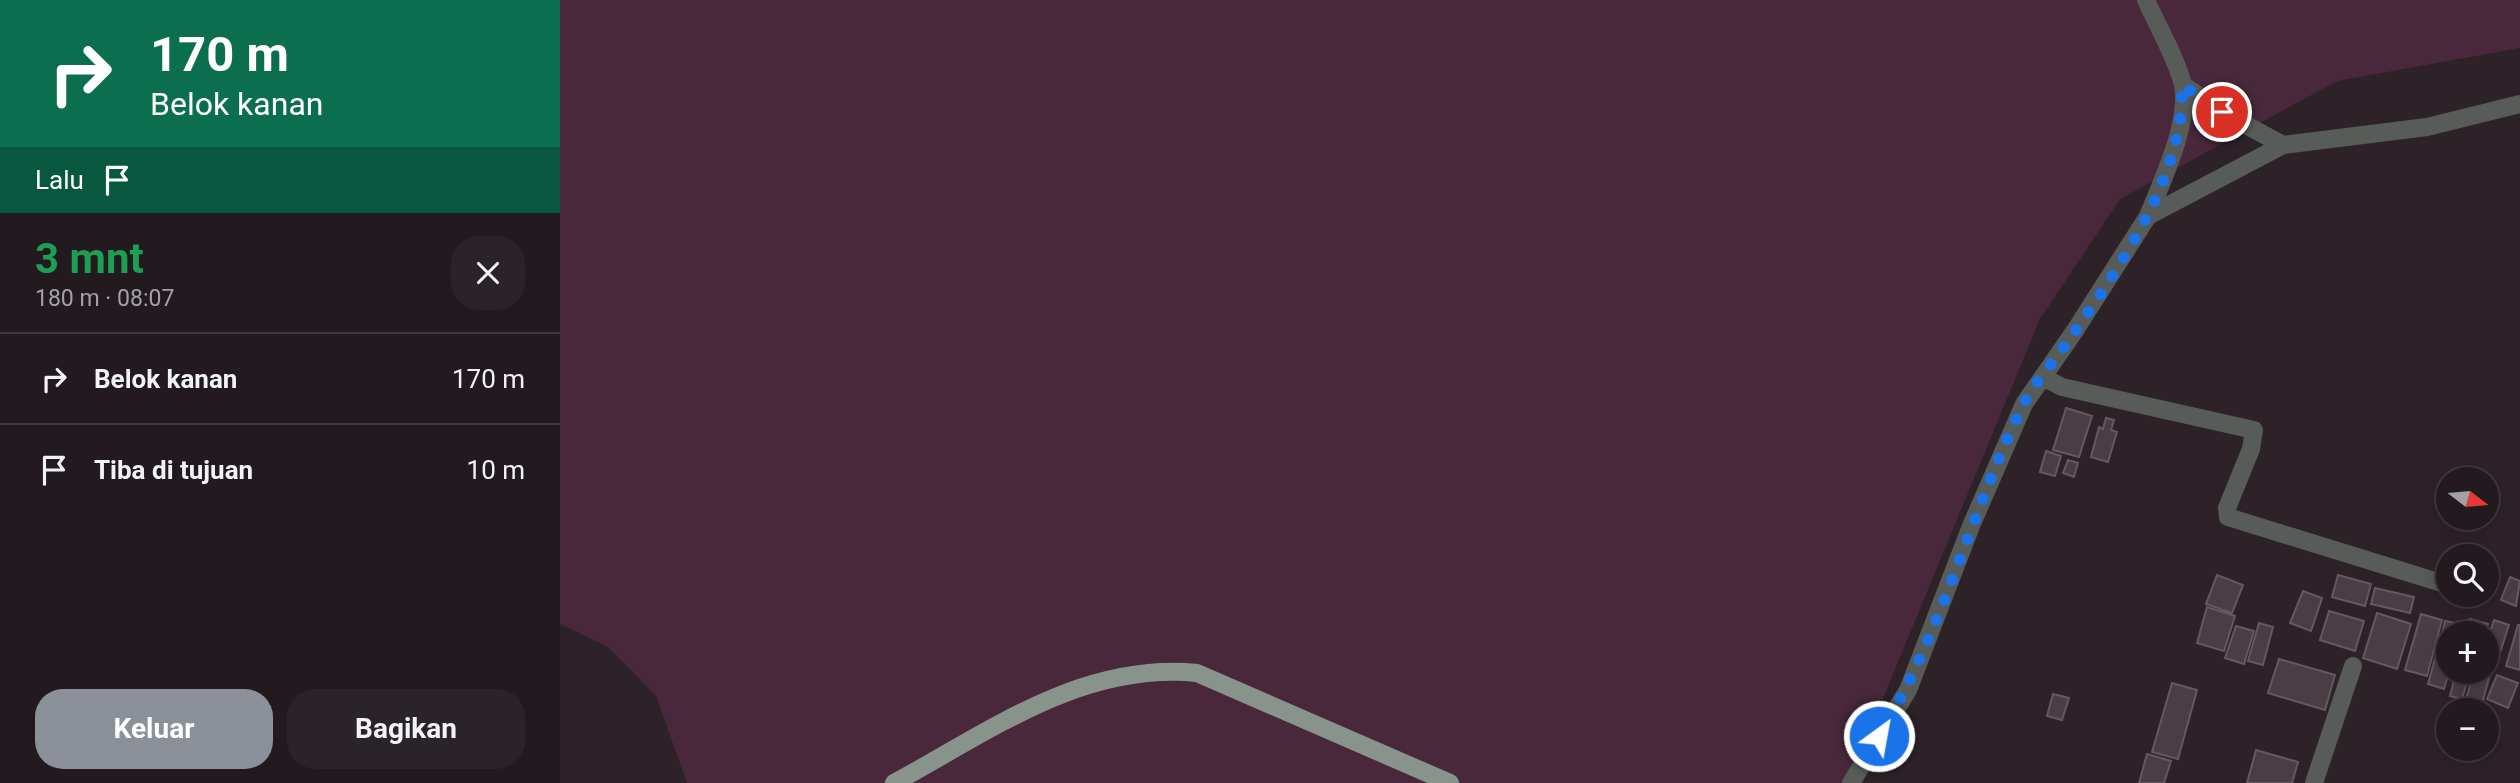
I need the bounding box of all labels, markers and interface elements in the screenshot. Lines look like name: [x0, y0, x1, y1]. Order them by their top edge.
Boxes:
text: 170 m: [150, 26, 289, 83]
icon: right: [35, 28, 126, 119]
pin: [2192, 82, 2252, 142]
text: Belok kanan: [150, 85, 323, 123]
icon: arrive: [2203, 93, 2241, 131]
icon: arrive: [98, 161, 136, 199]
text: Lalu: [35, 165, 84, 195]
text: 3 mnt: [35, 234, 144, 283]
button: close: [451, 236, 525, 310]
text: 180 m · 08:07: [35, 285, 174, 312]
icon: right: [35, 360, 73, 398]
text: Belok kanan: [94, 364, 237, 394]
text: 170 m: [452, 364, 525, 394]
icon: arrive: [35, 451, 73, 489]
text: Tiba di tujuan: [94, 455, 253, 485]
text: 10 m: [467, 455, 525, 485]
north arrow: [2436, 467, 2499, 530]
map controls: [2436, 467, 2499, 761]
button: search: [2436, 544, 2499, 607]
button: +: [2436, 621, 2499, 684]
button: Keluar: [35, 689, 273, 769]
button: Bagikan: [287, 689, 525, 769]
button: −: [2436, 698, 2499, 761]
position arrow: [1842, 699, 1916, 773]

